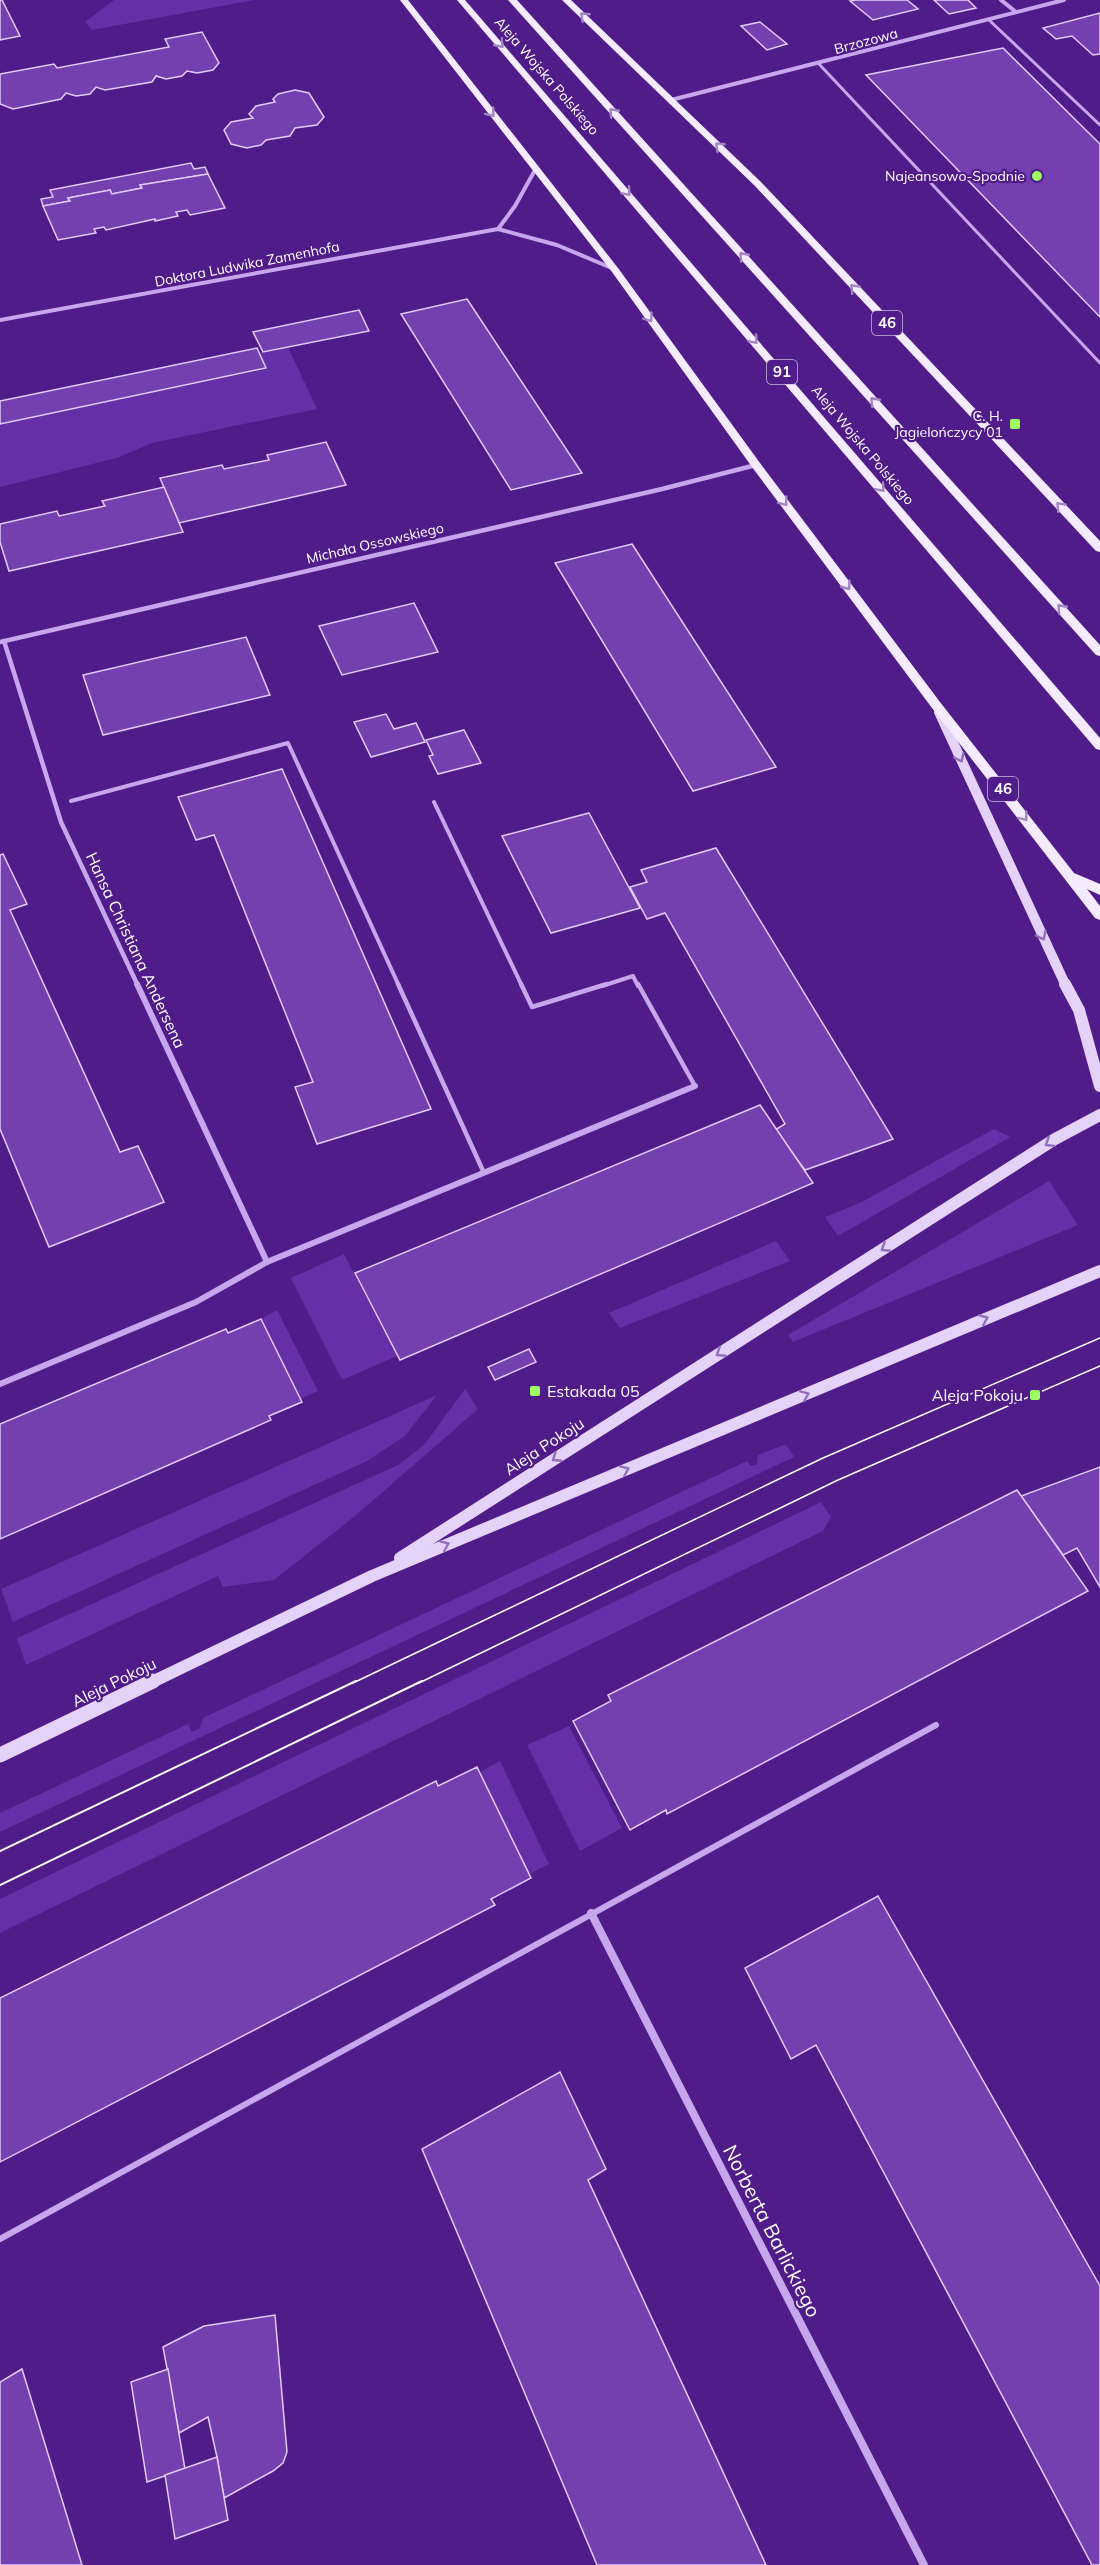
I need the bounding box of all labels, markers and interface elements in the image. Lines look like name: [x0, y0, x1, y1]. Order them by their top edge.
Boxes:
one-way arrow: [581, 12, 591, 23]
street label: Aleja Wojska Polskiego: [491, 13, 603, 139]
street label: Brzozowa: [832, 24, 900, 58]
one-way arrow: [492, 37, 503, 48]
one-way arrow: [484, 106, 495, 117]
one-way arrow: [609, 108, 620, 118]
one-way arrow: [716, 143, 727, 154]
place label: Najeansowo-Spodnie: [885, 167, 1025, 185]
marker: Najeansowo-Spodnie: [1030, 169, 1044, 183]
one-way arrow: [620, 185, 631, 196]
street label: Doktora Ludwika Zamenhofa: [153, 237, 341, 291]
one-way arrow: [739, 253, 750, 263]
one-way arrow: [850, 284, 861, 294]
one-way arrow: [642, 311, 653, 322]
road number: 46: [872, 311, 902, 335]
one-way arrow: [747, 333, 758, 344]
road number: 91: [767, 360, 797, 384]
street label: Aleja Wojska Polskiego: [808, 382, 918, 508]
one-way arrow: [870, 397, 881, 408]
place label: C. H. Jagielończycy 01: [895, 407, 1003, 441]
marker: C. H. Jagielończycy 01: [1008, 417, 1022, 431]
one-way arrow: [873, 481, 884, 492]
one-way arrow: [777, 495, 788, 506]
one-way arrow: [1056, 502, 1067, 512]
street label: Michała Ossowskiego: [305, 518, 445, 568]
one-way arrow: [840, 579, 851, 590]
one-way arrow: [1057, 605, 1068, 615]
one-way arrow: [953, 752, 965, 763]
road number: 46: [988, 777, 1018, 801]
one-way arrow: [1017, 810, 1028, 821]
street label: Hansa Christiana Andersena: [82, 849, 190, 1051]
one-way arrow: [1034, 929, 1046, 940]
one-way arrow: [1045, 1136, 1055, 1148]
one-way arrow: [881, 1241, 892, 1252]
one-way arrow: [978, 1314, 989, 1326]
one-way arrow: [716, 1346, 727, 1357]
place label: Estakada 05: [547, 1381, 640, 1401]
marker: Estakada 05: [528, 1384, 542, 1398]
place label: Aleja Pokoju: [932, 1385, 1023, 1405]
marker: Aleja Pokoju: [1028, 1388, 1042, 1402]
one-way arrow: [798, 1390, 809, 1402]
street label: Aleja Pokoju: [500, 1413, 588, 1479]
one-way arrow: [552, 1451, 562, 1463]
one-way arrow: [618, 1465, 629, 1477]
one-way arrow: [439, 1541, 450, 1553]
street label: Aleja Pokoju: [69, 1653, 159, 1711]
street label: Norberta Barlickiego: [718, 2140, 827, 2321]

